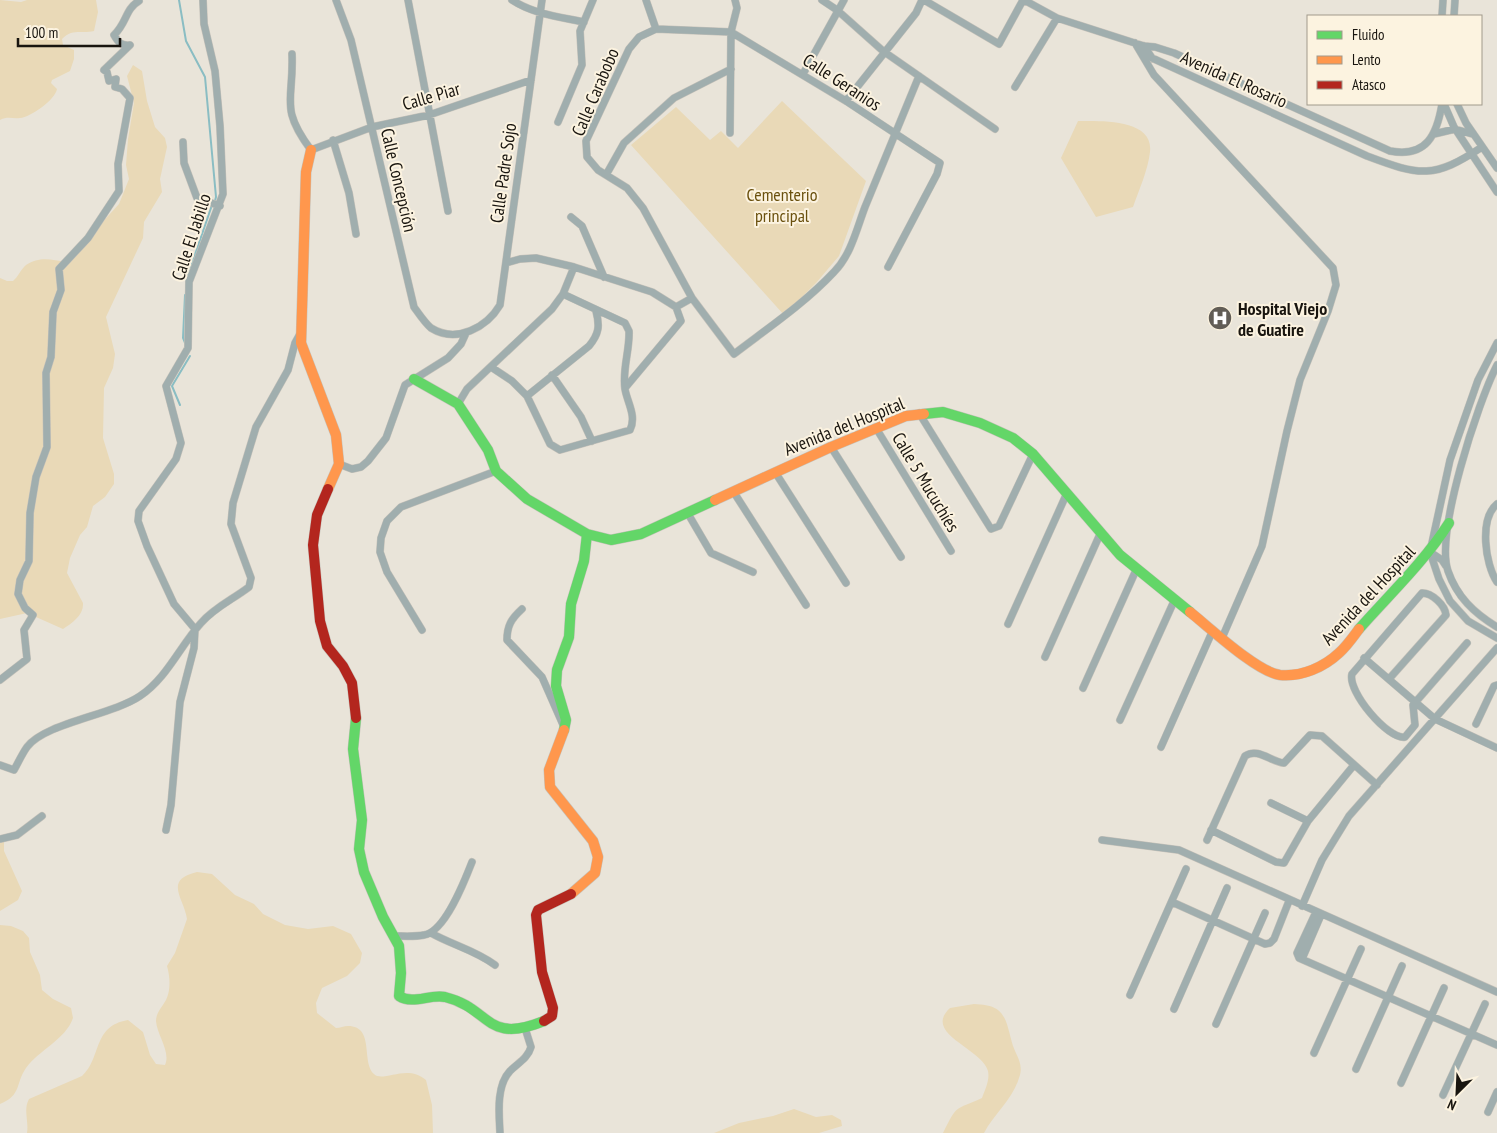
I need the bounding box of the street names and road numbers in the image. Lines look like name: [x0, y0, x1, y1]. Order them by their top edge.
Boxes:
street label: Calle Carabobo: [566, 44, 624, 139]
street label: Avenida El Rosario: [1177, 45, 1291, 113]
street label: Calle Geranios: [798, 48, 886, 116]
street label: Calle Piar: [399, 77, 463, 115]
street label: Calle Padre Sojo: [485, 121, 521, 225]
street label: Calle Concepción: [376, 126, 422, 234]
street label: Calle El Jabillo: [166, 190, 216, 283]
street label: Avenida del Hospital: [780, 391, 908, 461]
street label: Calle 5 Mucuchíes: [887, 428, 965, 536]
street label: Avenida del Hospital: [1316, 540, 1421, 650]

